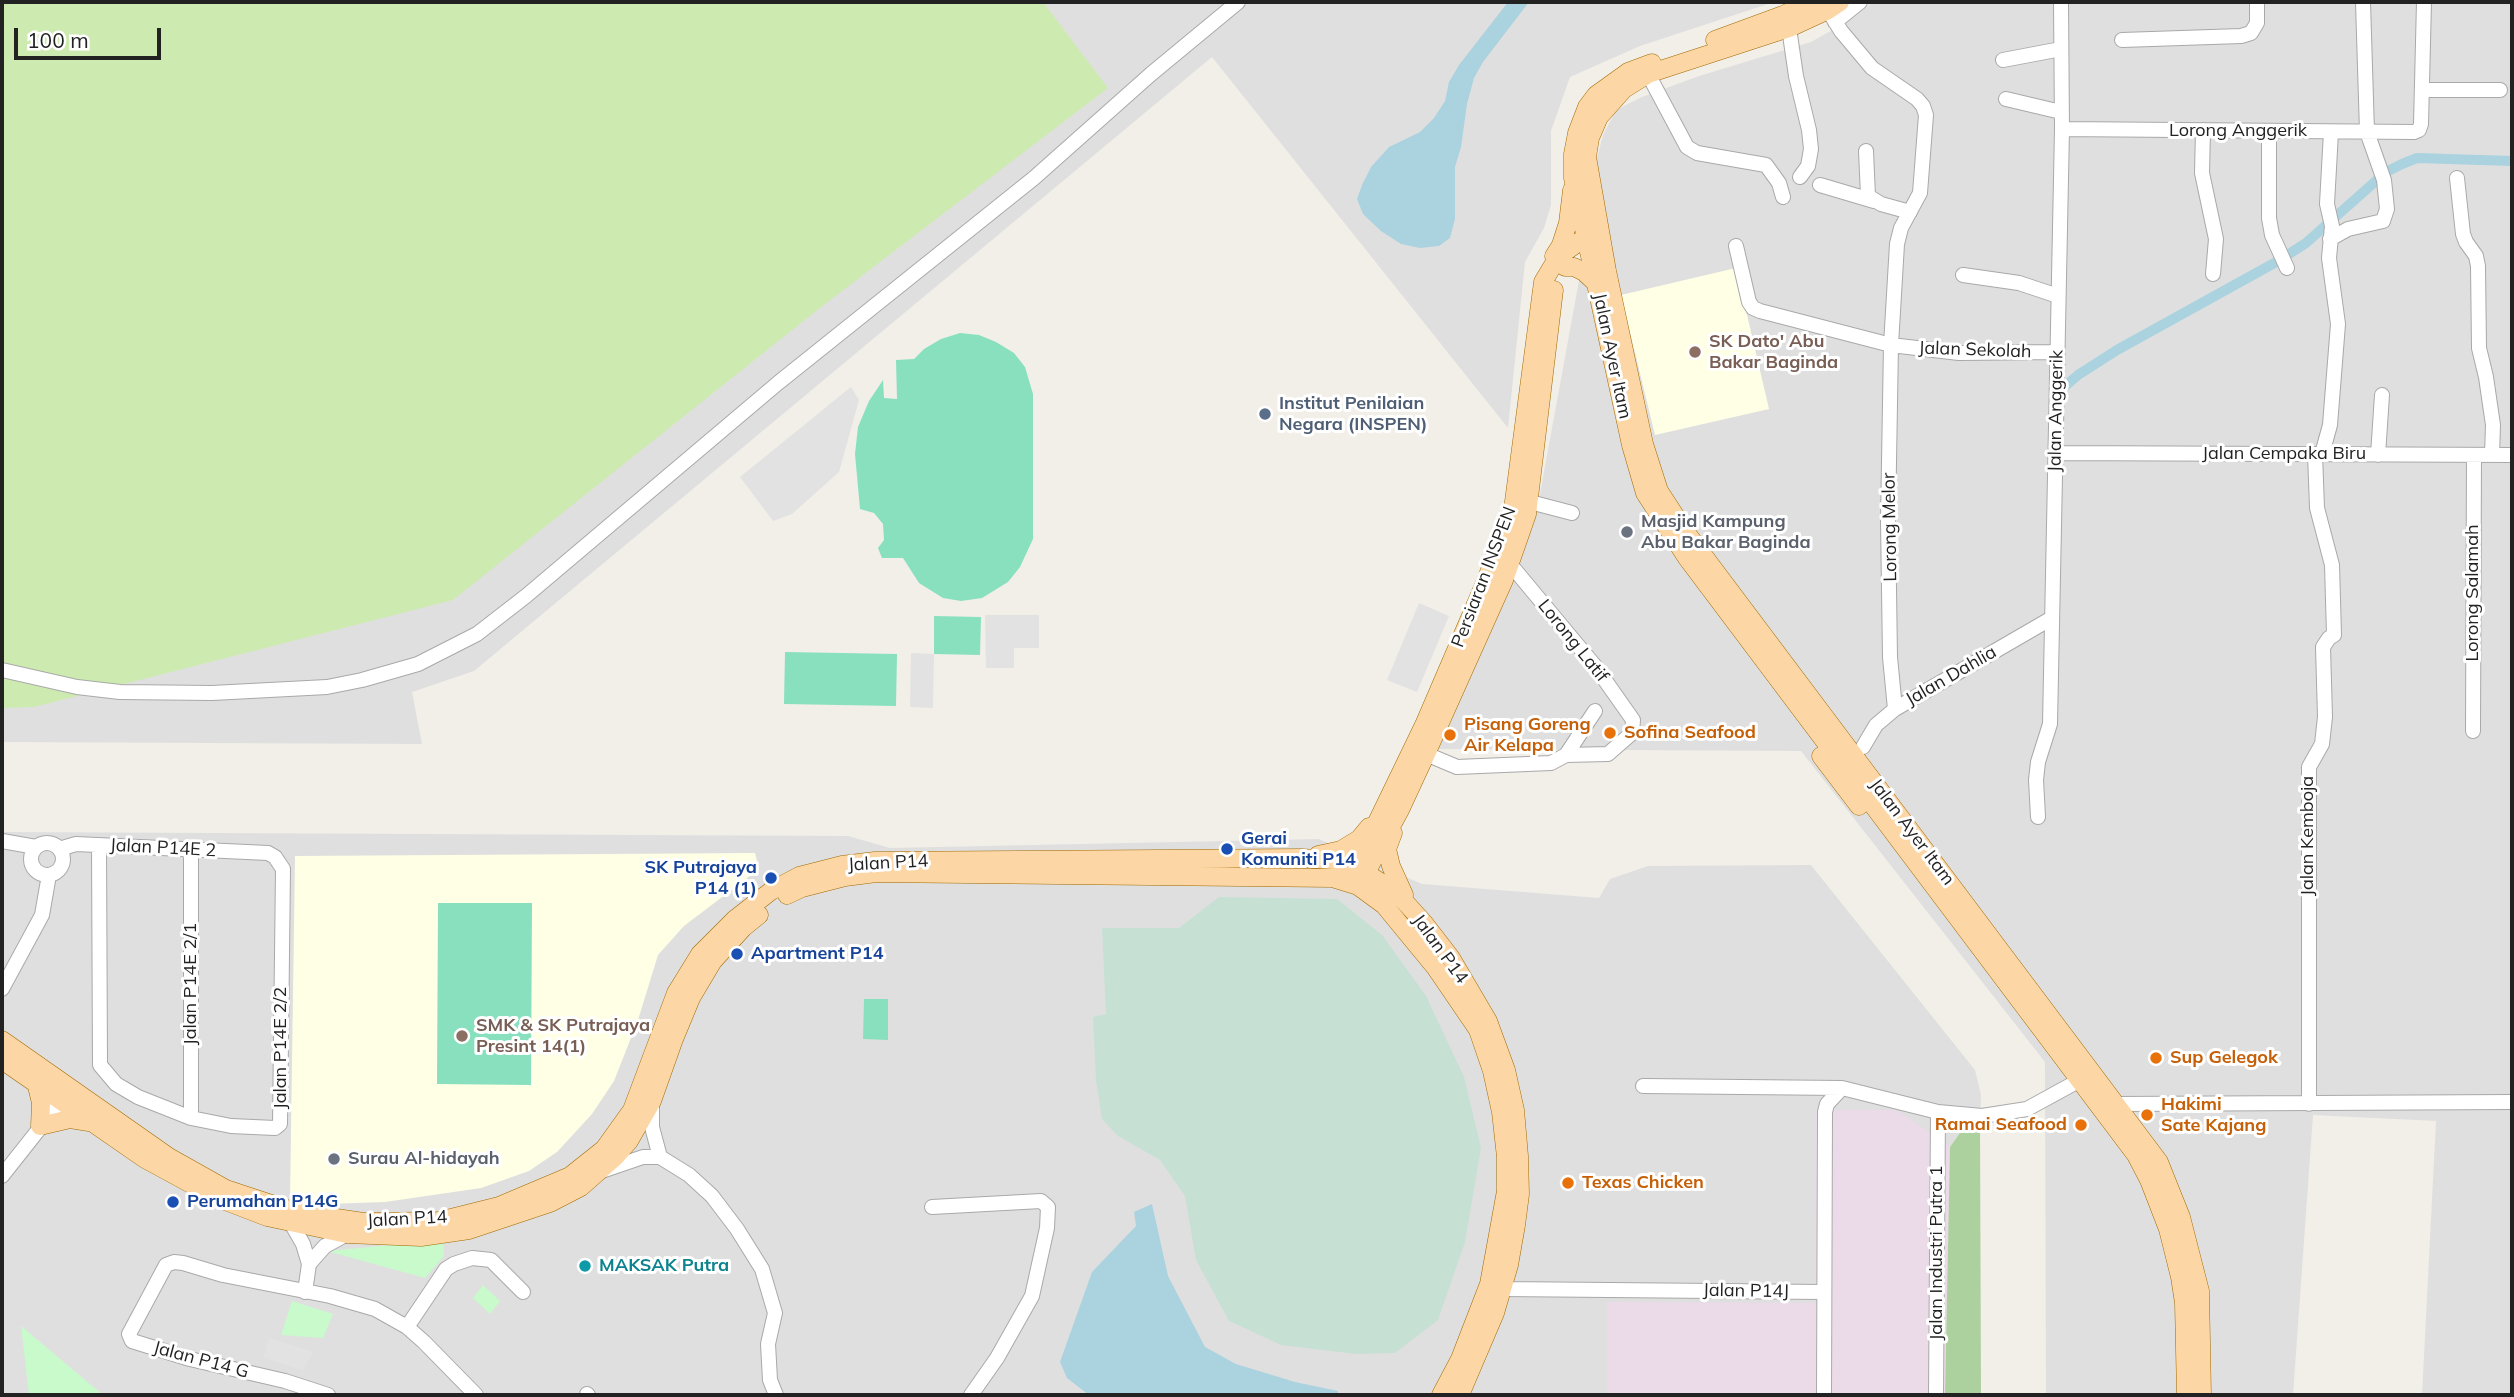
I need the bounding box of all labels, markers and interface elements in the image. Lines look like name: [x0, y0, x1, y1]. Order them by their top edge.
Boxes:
scale bar: [18, 14, 164, 58]
text: 100 m: [27, 27, 89, 53]
street label: Lorong Anggerik: [2169, 120, 2307, 142]
street label: Jalan Ayer Itam: [1588, 291, 1636, 421]
place label: SK Dato' Abu Bakar Baginda: [1709, 331, 1838, 374]
street label: Jalan Sekolah: [1918, 337, 2032, 363]
marker: SK Dato' Abu Bakar Baginda: [1687, 344, 1703, 360]
street label: Jalan Anggerik: [2044, 350, 2068, 472]
place label: Institut Penilaian Negara (INSPEN): [1279, 393, 1427, 436]
marker: Institut Penilaian Negara (INSPEN): [1257, 406, 1273, 422]
street label: Jalan Cempaka Biru: [2202, 443, 2366, 465]
street label: Lorong Melor: [1878, 472, 1902, 582]
street label: Persiaran INSPEN: [1447, 504, 1521, 650]
place label: Masjid Kampung Abu Bakar Baginda: [1641, 511, 1811, 554]
marker: Masjid Kampung Abu Bakar Baginda: [1619, 524, 1635, 540]
street label: Lorong Salamah: [2462, 524, 2484, 662]
street label: Lorong Latif: [1533, 595, 1613, 687]
street label: Jalan Dahlia: [1902, 641, 2000, 711]
place label: Pisang Goreng Air Kelapa: [1464, 714, 1591, 756]
place label: Sofina Seafood: [1624, 722, 1756, 744]
marker: Sofina Seafood: [1602, 725, 1618, 741]
marker: Pisang Goreng Air Kelapa: [1442, 727, 1458, 743]
street label: Jalan Ayer Itam: [1865, 774, 1959, 890]
street label: Jalan Kemboja: [2297, 776, 2319, 896]
place label: Gerai Komuniti P14: [1241, 828, 1356, 870]
street label: Jalan P14E 2: [109, 834, 217, 862]
marker: Gerai Komuniti P14: [1219, 841, 1235, 857]
street label: Jalan P14: [847, 850, 929, 876]
place label: SK Putrajaya P14 (1): [644, 857, 757, 900]
marker: SK Putrajaya P14 (1): [763, 870, 779, 886]
street label: Jalan P14: [1408, 910, 1472, 988]
street label: Jalan P14E 2/1: [180, 923, 202, 1045]
place label: Apartment P14: [751, 943, 883, 965]
marker: Apartment P14: [729, 946, 745, 962]
street label: Jalan P14E 2/2: [270, 987, 292, 1109]
place label: SMK & SK Putrajaya Presint 14(1): [476, 1015, 650, 1058]
marker: SMK & SK Putrajaya Presint 14(1): [454, 1028, 470, 1044]
place label: Sup Gelegok: [2170, 1047, 2278, 1069]
marker: Sup Gelegok: [2148, 1050, 2164, 1066]
place label: Hakimi Sate Kajang: [2161, 1094, 2266, 1136]
marker: Hakimi Sate Kajang: [2139, 1107, 2155, 1123]
place label: Ramai Seafood: [1935, 1114, 2067, 1136]
marker: Ramai Seafood: [2073, 1117, 2089, 1133]
place label: Surau Al-hidayah: [348, 1148, 500, 1170]
marker: Surau Al-hidayah: [326, 1151, 342, 1167]
street label: Jalan Industri Putra 1: [1926, 1165, 1948, 1341]
place label: Texas Chicken: [1582, 1172, 1704, 1194]
marker: Texas Chicken: [1560, 1175, 1576, 1191]
place label: Perumahan P14G: [187, 1191, 338, 1213]
marker: Perumahan P14G: [165, 1194, 181, 1210]
street label: Jalan P14: [366, 1206, 448, 1232]
place label: MAKSAK Putra: [599, 1255, 729, 1277]
marker: MAKSAK Putra: [577, 1258, 593, 1274]
street label: Jalan P14J: [1703, 1279, 1789, 1303]
street label: Jalan P14 G: [151, 1337, 251, 1383]

